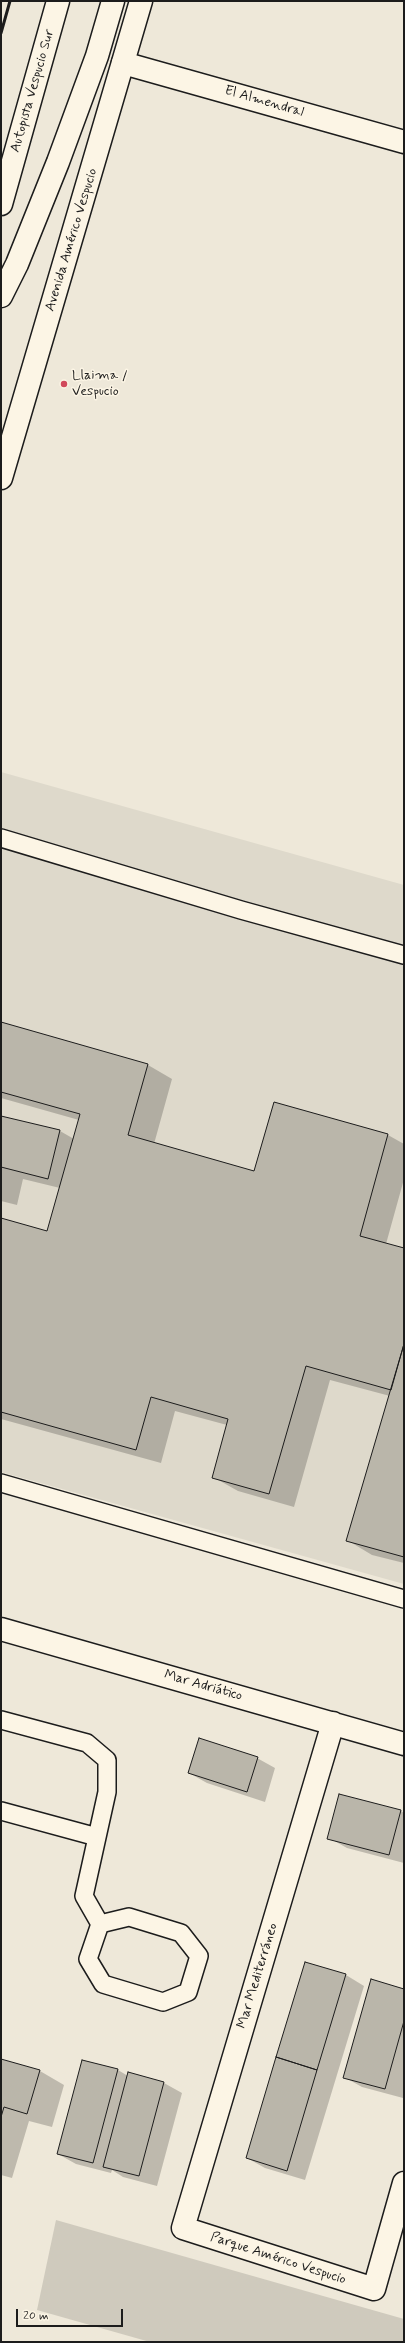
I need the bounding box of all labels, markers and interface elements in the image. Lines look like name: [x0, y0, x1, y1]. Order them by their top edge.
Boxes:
street label: Autopista Vespucio Sur: [7, 27, 59, 155]
street label: El Almendral: [222, 83, 306, 121]
street label: Avenida Américo Vespucio: [42, 167, 102, 313]
place label: Llaima / Vespucio: [72, 368, 128, 400]
marker: Llaima / Vespucio: [59, 379, 69, 389]
street label: Mar Adriático: [162, 1667, 244, 1705]
street label: Mar Mediterráneo: [234, 1921, 282, 2031]
street label: Parque Américo Vespucio: [208, 2229, 348, 2289]
scale bar: [18, 2301, 125, 2327]
text: 20 m: [23, 2308, 49, 2324]

